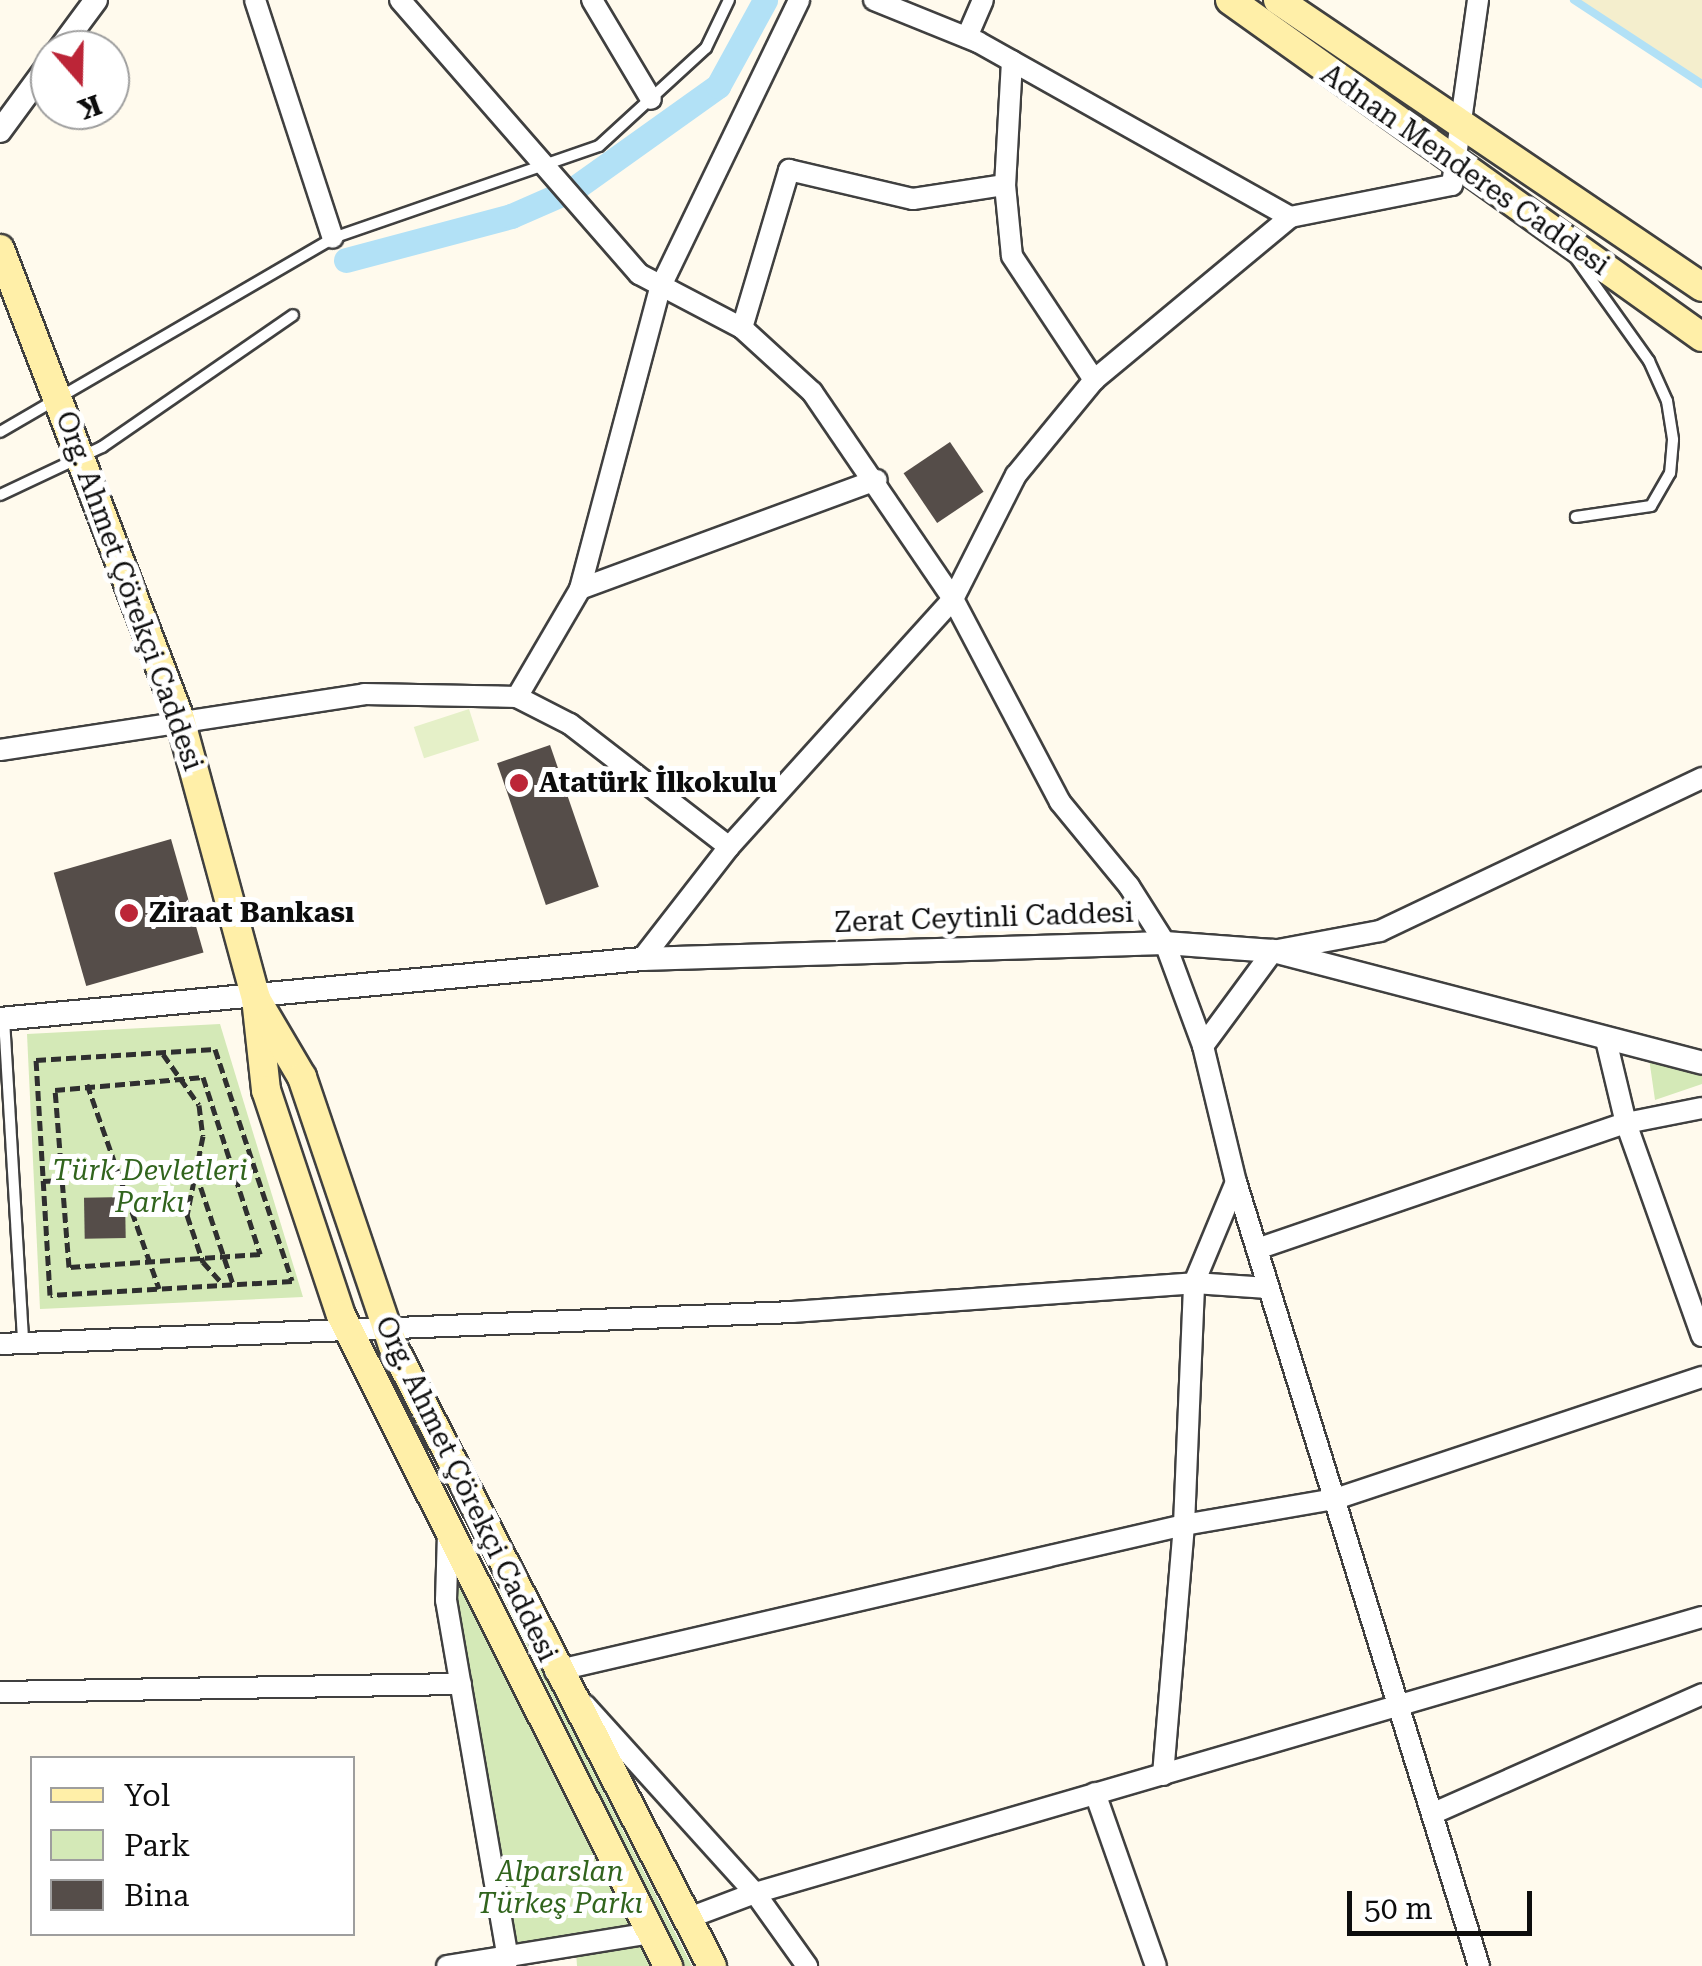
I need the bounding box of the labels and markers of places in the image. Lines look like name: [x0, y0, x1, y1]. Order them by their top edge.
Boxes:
place label: Atatürk İlkokulu: [539, 766, 777, 800]
marker: Atatürk İlkokulu: [508, 772, 530, 794]
place label: Ziraat Bankası: [149, 896, 354, 930]
marker: Ziraat Bankası: [118, 902, 140, 924]

